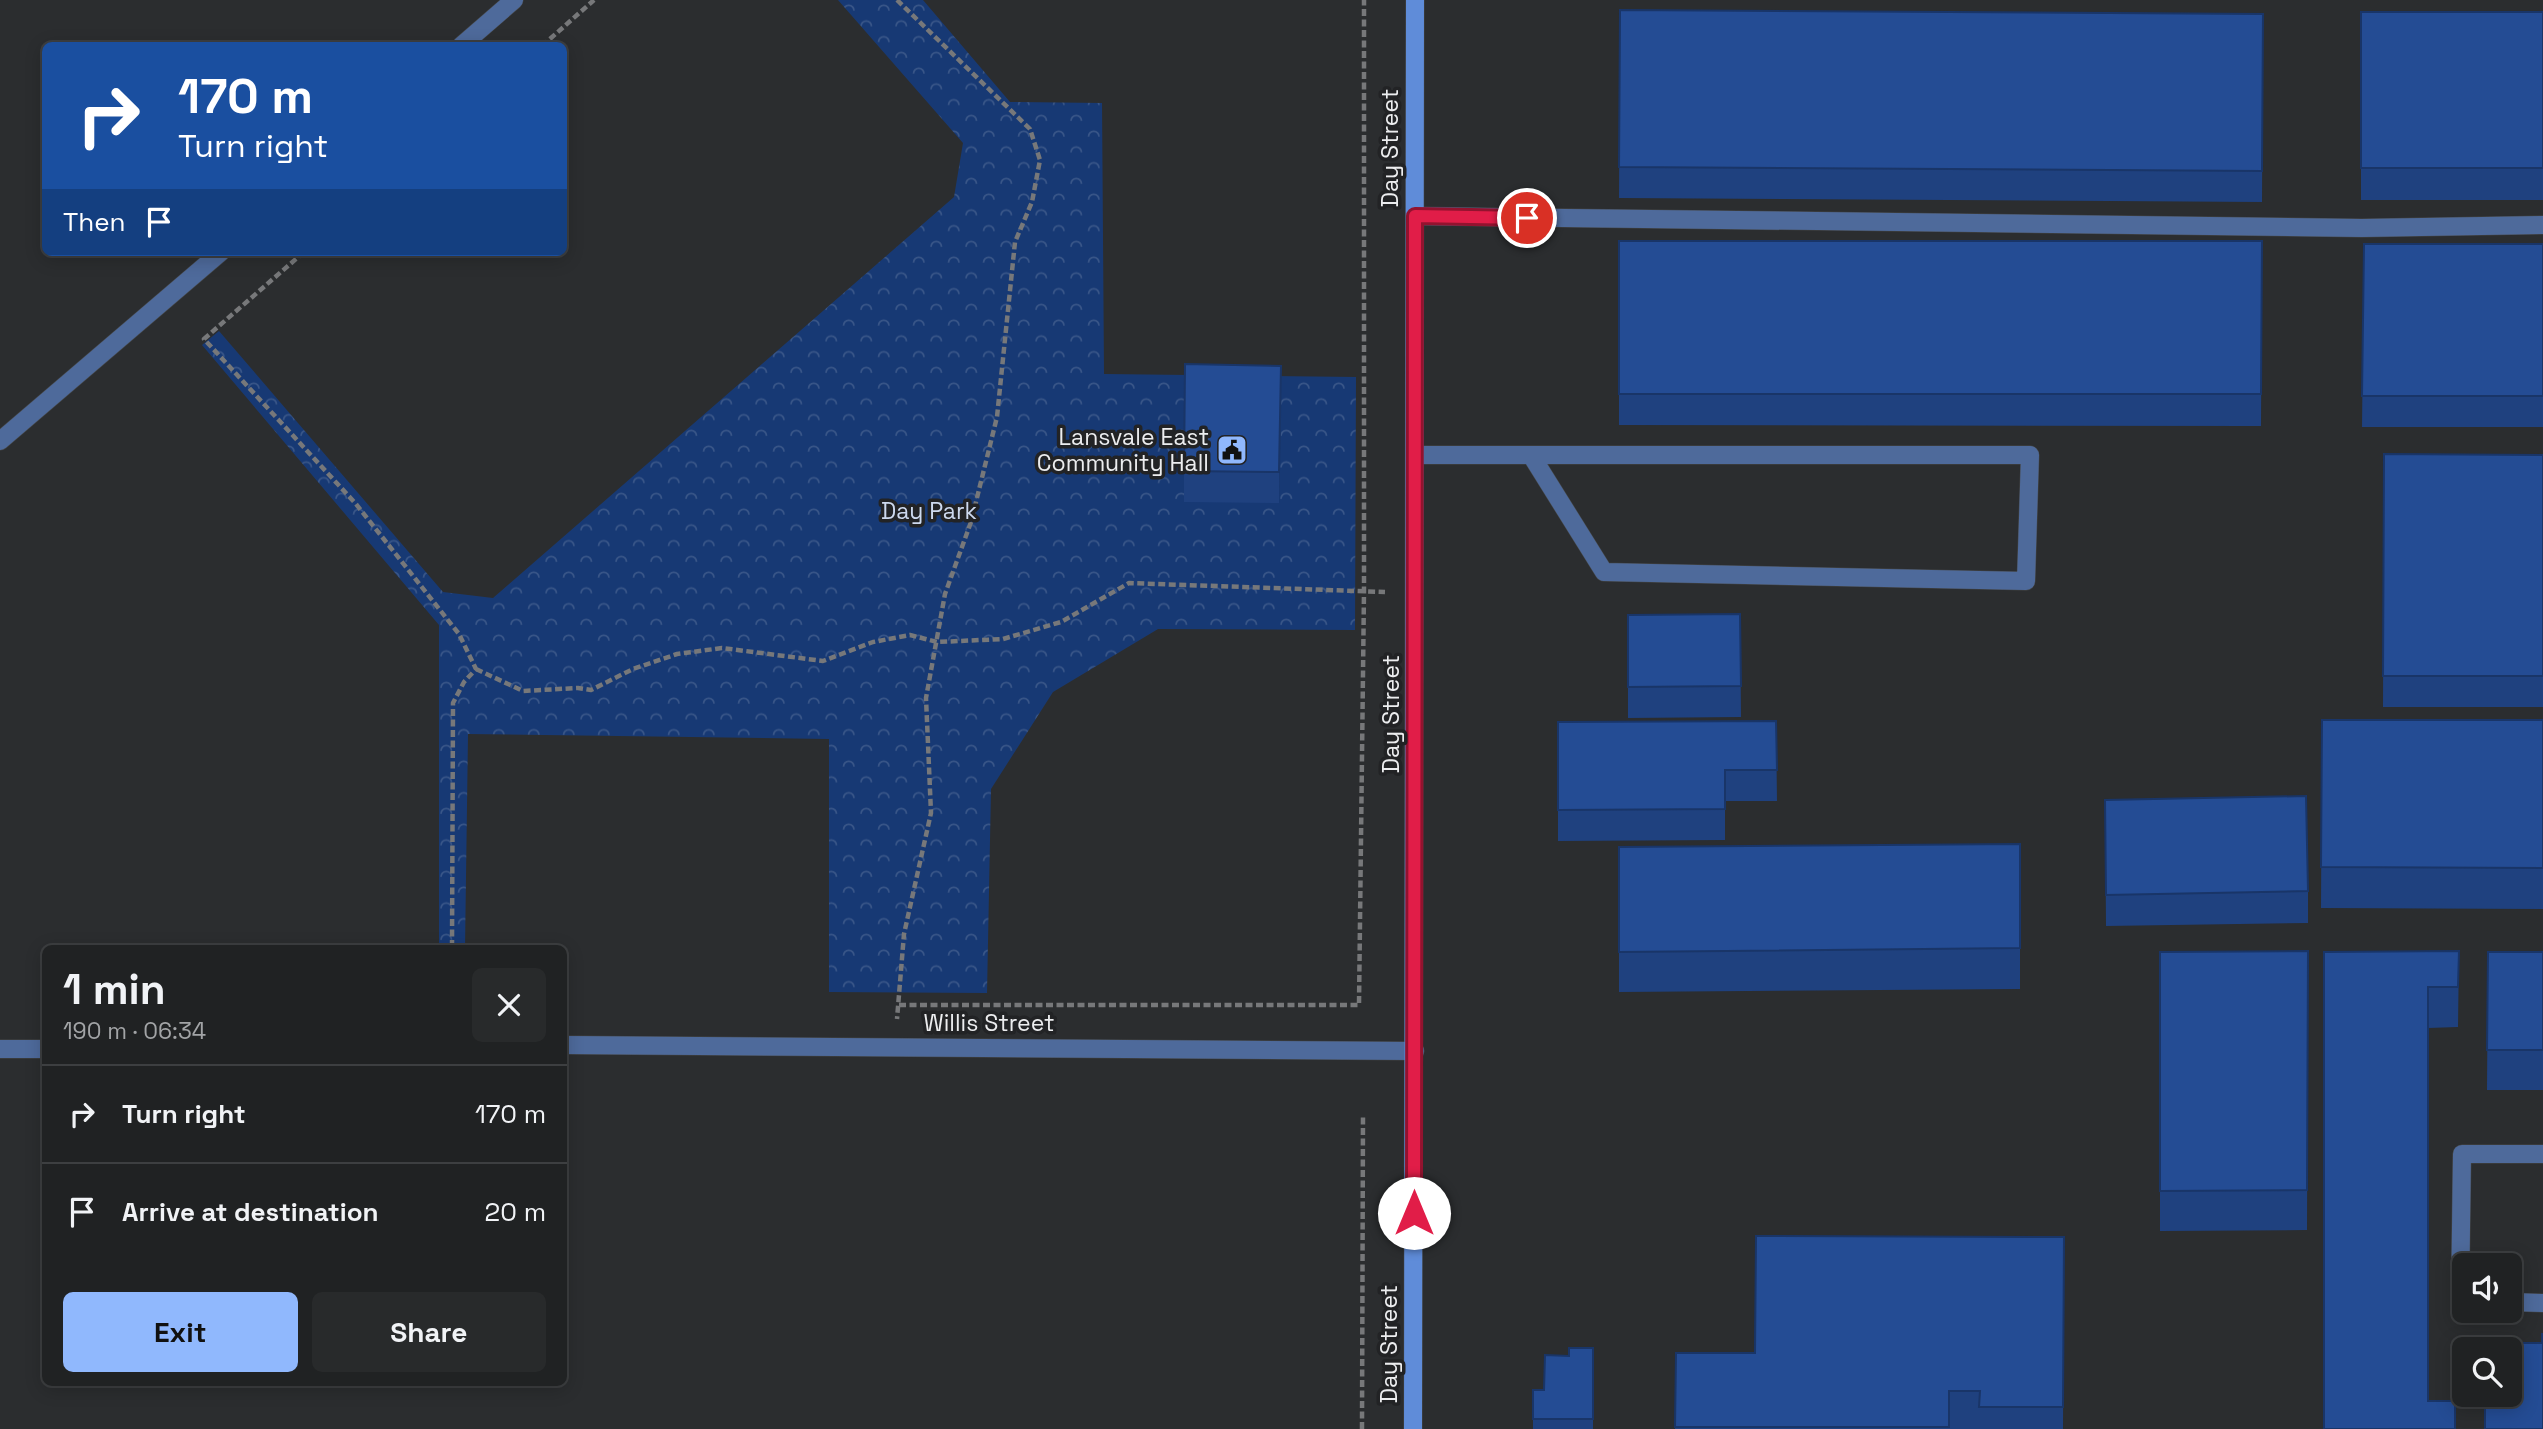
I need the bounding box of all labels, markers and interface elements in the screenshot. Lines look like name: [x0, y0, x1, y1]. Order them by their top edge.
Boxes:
text: 170 m: [178, 65, 313, 127]
icon: right: [63, 70, 154, 161]
street label: Day Street: [1375, 89, 1405, 207]
text: Turn right: [178, 126, 328, 166]
pin: [1497, 188, 1557, 248]
icon: arrive: [1508, 199, 1546, 237]
icon: arrive: [140, 203, 178, 241]
text: Then: [63, 205, 126, 239]
place label: Lansvale East Community Hall: [1037, 422, 1209, 478]
public building icon: Lansvale East Community Hall: [1215, 433, 1249, 467]
park label: Day Park: [881, 496, 977, 526]
street label: Day Street: [1376, 655, 1406, 773]
text: 1 min: [63, 963, 166, 1016]
button: close: [472, 968, 546, 1042]
street label: Willis Street: [924, 1008, 1054, 1038]
text: 190 m · 06:34: [63, 1016, 206, 1046]
icon: right: [63, 1095, 101, 1133]
text: Turn right: [122, 1097, 246, 1131]
text: 170 m: [475, 1097, 546, 1131]
position arrow: [1377, 1176, 1451, 1250]
icon: arrive: [63, 1193, 101, 1231]
text: Arrive at destination: [122, 1195, 379, 1229]
text: 20 m: [485, 1195, 546, 1229]
map controls: [2452, 1253, 2522, 1407]
button: sound: [2452, 1253, 2522, 1323]
street label: Day Street: [1374, 1285, 1404, 1403]
button: Exit: [63, 1292, 298, 1372]
button: Share: [312, 1292, 546, 1372]
button: search: [2452, 1337, 2522, 1407]

